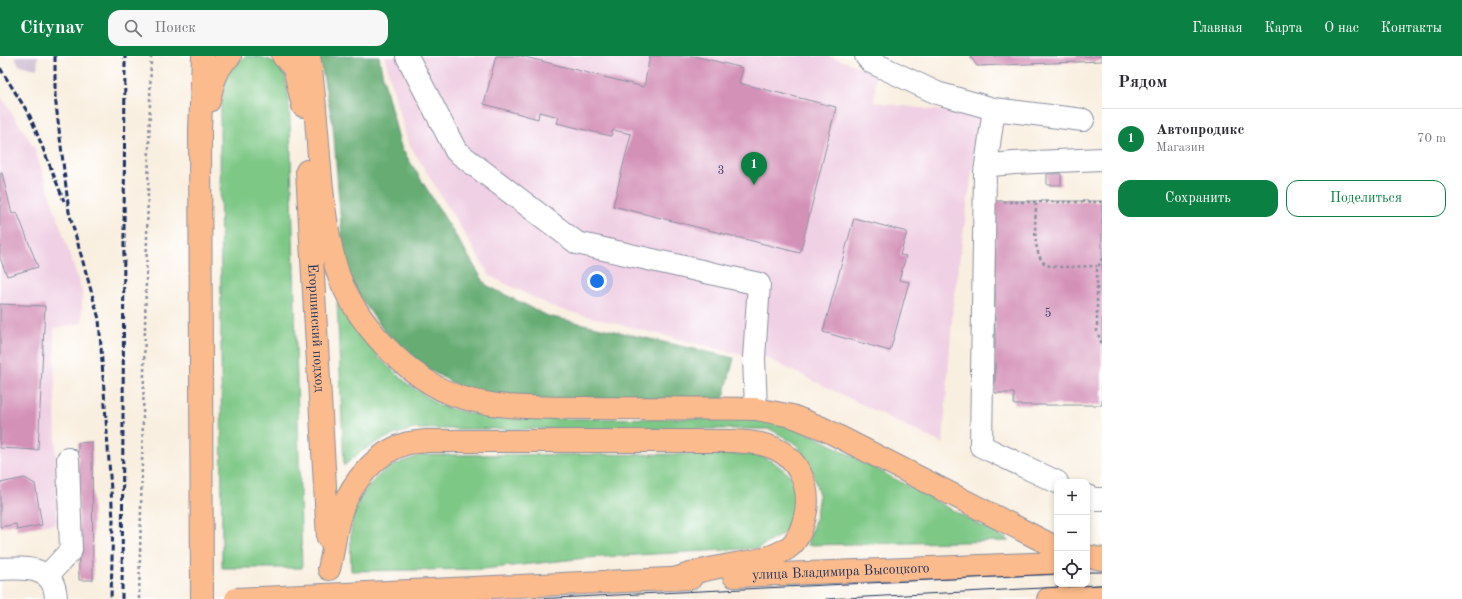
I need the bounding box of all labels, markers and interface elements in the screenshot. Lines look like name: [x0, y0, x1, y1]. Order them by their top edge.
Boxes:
search box: [108, 10, 388, 46]
icon: search: [122, 17, 144, 39]
text: Citynav: [20, 19, 84, 38]
text: Поиск: [154, 21, 196, 36]
text: Главная: [1192, 21, 1242, 35]
text: Карта: [1264, 21, 1302, 35]
text: О нас: [1324, 21, 1359, 35]
text: Контакты: [1381, 21, 1442, 35]
text: Рядом: [1118, 74, 1167, 91]
text: Автопродикс: [1156, 123, 1244, 138]
text: 1: [1127, 132, 1135, 145]
text: 70 m: [1417, 132, 1446, 145]
text: Магазин: [1156, 141, 1205, 154]
pin: 1: [741, 152, 767, 185]
house number: 3: [718, 165, 724, 177]
button: Сохранить: [1118, 180, 1278, 217]
button: Поделиться: [1286, 180, 1446, 217]
street label: Егоршинский подход: [305, 263, 327, 393]
your location: [587, 271, 607, 291]
house number: 5: [1045, 307, 1052, 320]
map controls: [1054, 479, 1090, 587]
button: +: [1054, 479, 1090, 515]
button: −: [1054, 515, 1090, 551]
button: locate: [1054, 551, 1090, 587]
street label: улица Владимира Высоцкого: [752, 561, 930, 582]

